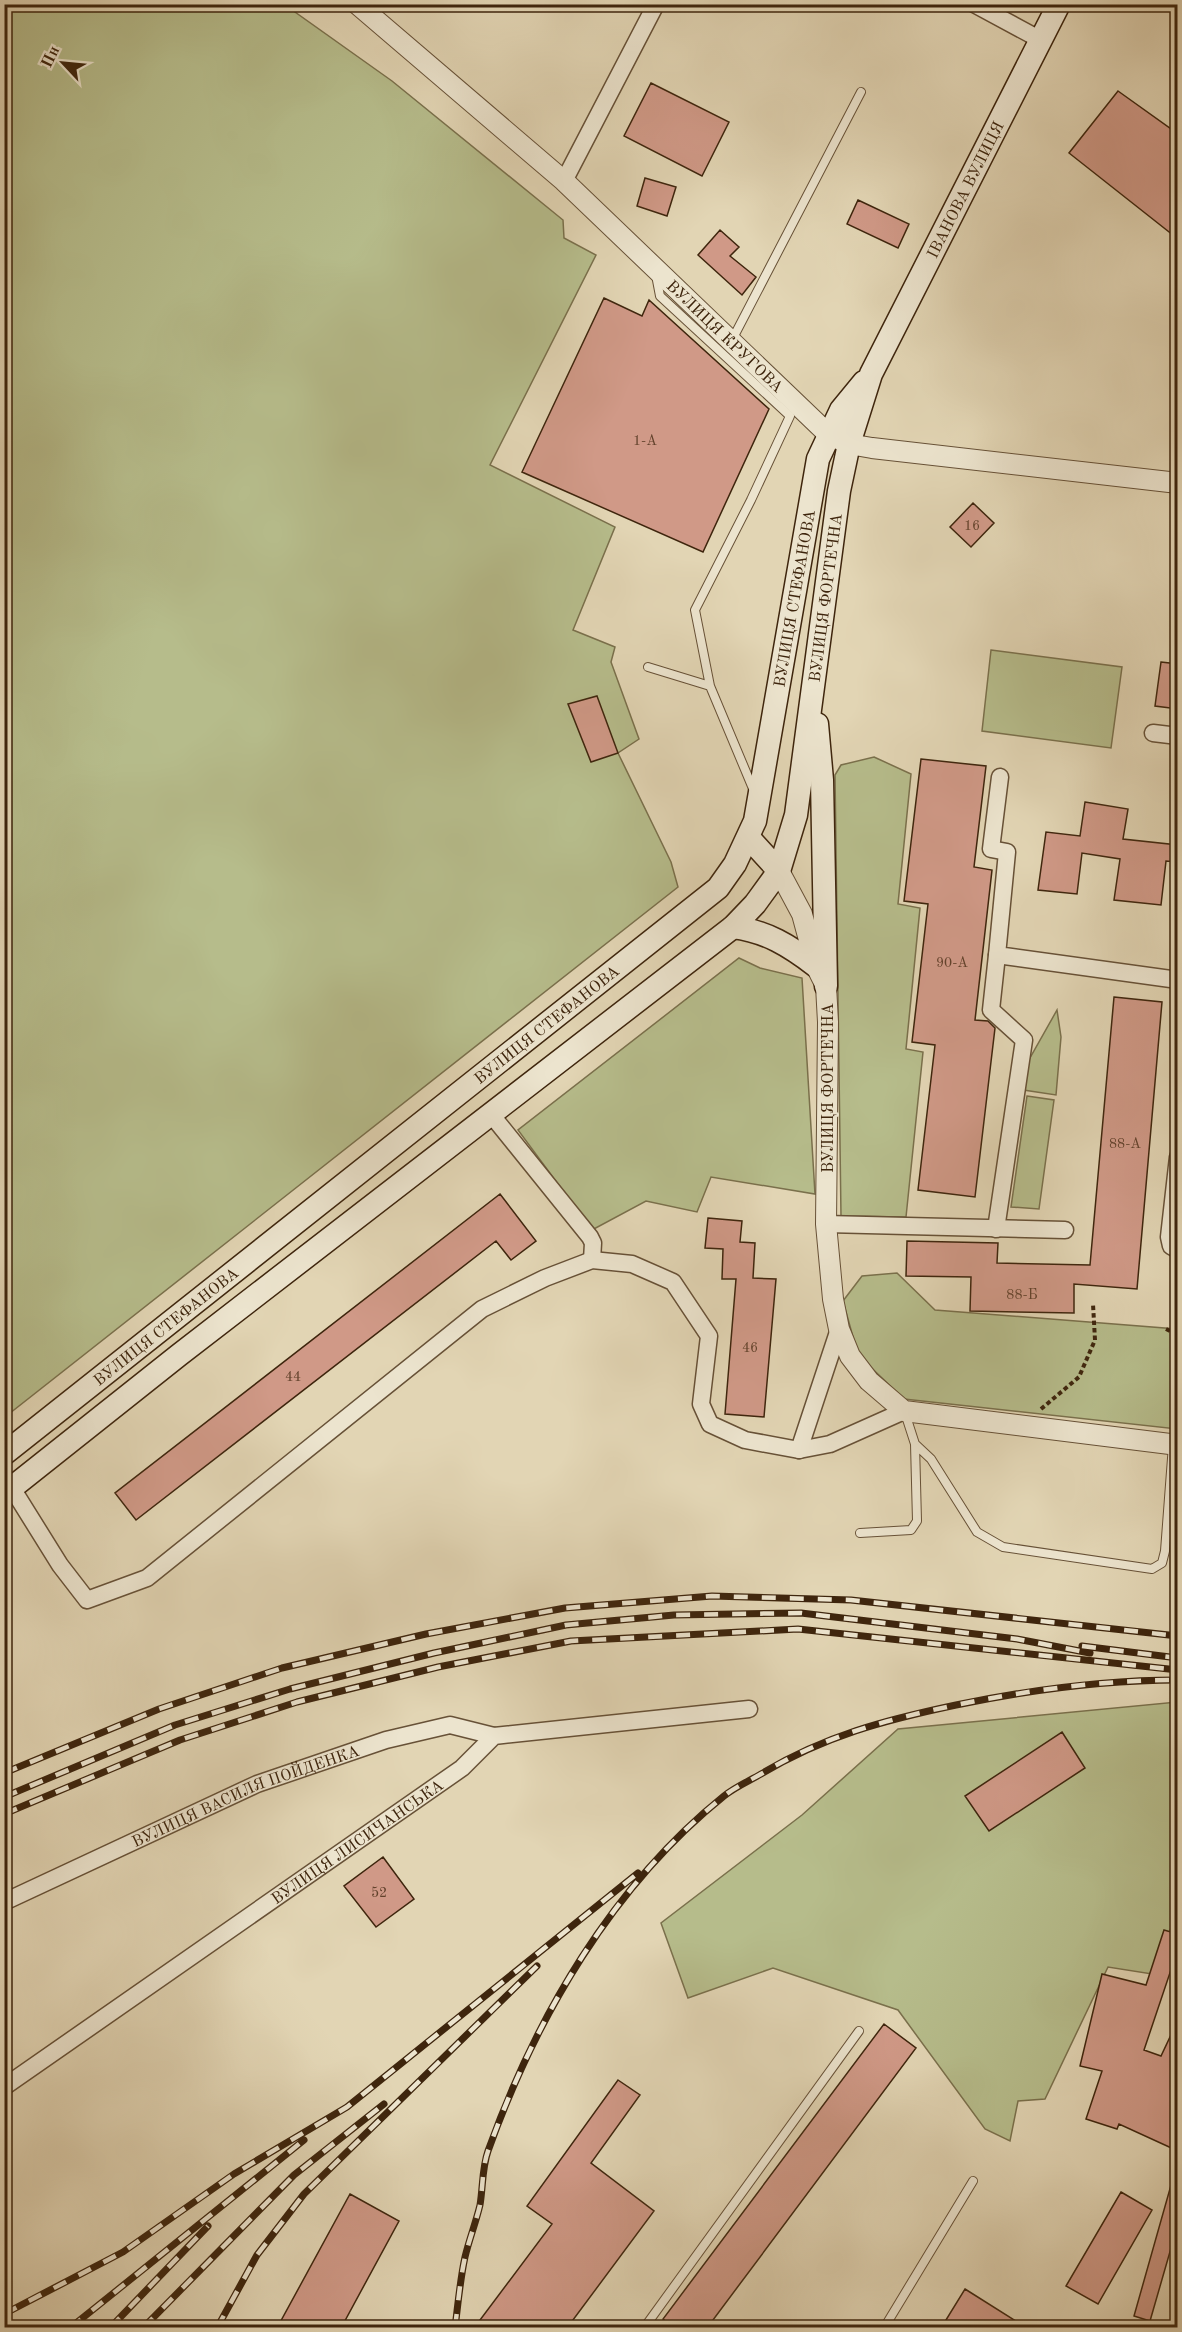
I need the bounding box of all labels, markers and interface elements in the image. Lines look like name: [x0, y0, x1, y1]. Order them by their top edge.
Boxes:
north arrow: [33, 33, 93, 93]
text: Пн: [39, 44, 63, 71]
street label: ІВАНОВА ВУЛИЦЯ: [925, 119, 1008, 261]
street label: ВУЛИЦЯ КРУГОВА: [663, 278, 785, 396]
house number: 1-А: [633, 434, 657, 448]
street label: ВУЛИЦЯ СТЕФАНОВА: [772, 509, 819, 689]
street label: ВУЛИЦЯ ФОРТЕЧНА: [808, 512, 846, 683]
house number: 16: [964, 519, 980, 533]
house number: 90-А: [936, 956, 968, 970]
street label: ВУЛИЦЯ СТЕФАНОВА: [472, 964, 623, 1088]
street label: ВУЛИЦЯ ФОРТЕЧНА: [821, 1003, 837, 1173]
house number: 88-А: [1109, 1137, 1141, 1151]
street label: ВУЛИЦЯ СТЕФАНОВА: [91, 1265, 242, 1390]
house number: 88-Б: [1006, 1288, 1038, 1302]
house number: 46: [742, 1341, 758, 1355]
house number: 44: [285, 1370, 301, 1384]
street label: ВУЛИЦЯ ВАСИЛЯ ПОЙДЕНКА: [130, 1744, 362, 1851]
street label: ВУЛИЦЯ ЛИСИЧАНСЬКА: [269, 1778, 447, 1908]
house number: 52: [371, 1886, 387, 1900]

